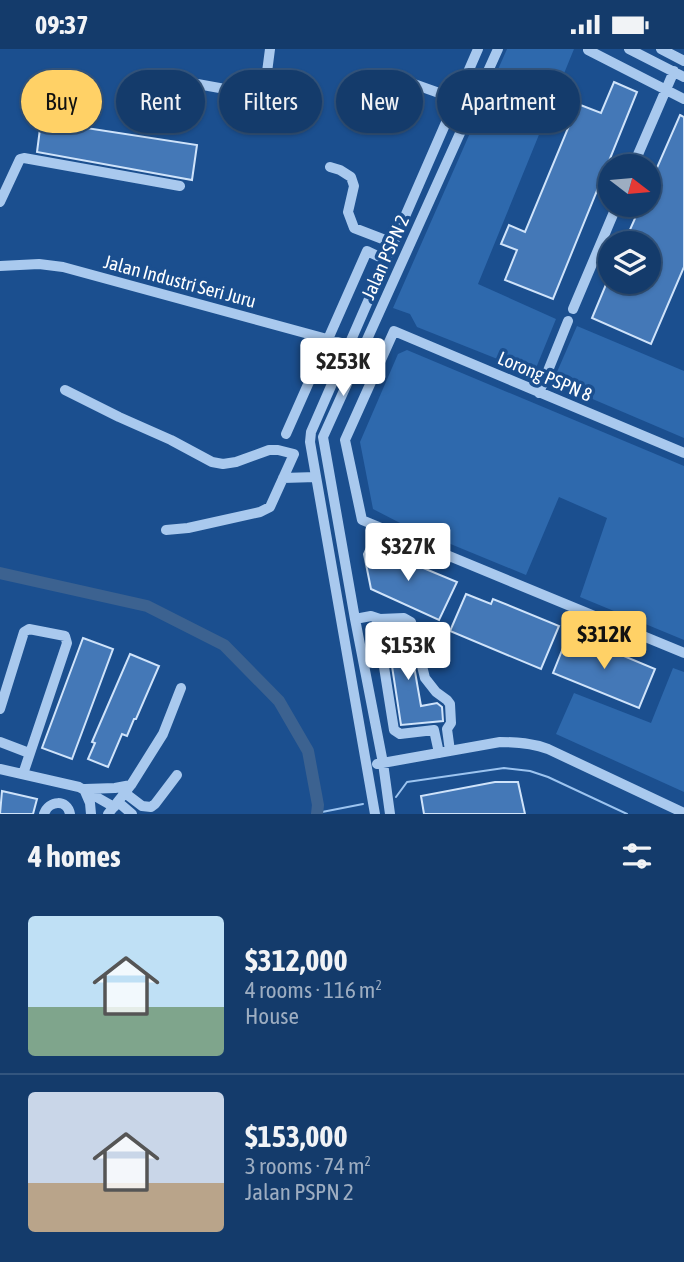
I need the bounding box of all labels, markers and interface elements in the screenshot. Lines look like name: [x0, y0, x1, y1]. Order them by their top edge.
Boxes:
text: 09:37: [35, 10, 89, 40]
chip: Buy: [21, 70, 102, 133]
chip: Rent: [116, 70, 205, 133]
chip: Filters: [219, 70, 322, 133]
chip: New: [336, 70, 423, 133]
chip: Apartment: [437, 70, 580, 133]
north arrow: [598, 154, 662, 217]
map controls: [598, 154, 661, 294]
street label: Jalan PSPN 2: [357, 211, 413, 303]
button: layers: [598, 231, 661, 294]
street label: Jalan Industri Seri Juru: [101, 250, 259, 312]
pin: $253K: [294, 339, 392, 398]
street label: Lorong PSPN 8: [495, 346, 595, 406]
text: $253K: [316, 348, 370, 374]
pin: $327K: [359, 524, 457, 583]
text: $327K: [381, 533, 435, 559]
pin: $312K: [555, 611, 653, 671]
text: $312K: [577, 621, 631, 647]
pin: $153K: [359, 623, 457, 682]
text: $153K: [381, 632, 435, 658]
icon: filters: [618, 837, 656, 875]
text: 4 homes: [28, 839, 121, 873]
text: $312,000: [245, 943, 348, 977]
icon: home: [84, 944, 168, 1028]
text: 4 rooms · 116 m²: [245, 977, 382, 1003]
text: House: [245, 1003, 299, 1029]
text: $153,000: [245, 1119, 348, 1153]
icon: home: [84, 1120, 168, 1204]
text: 3 rooms · 74 m²: [245, 1153, 371, 1179]
text: Jalan PSPN 2: [245, 1179, 354, 1205]

